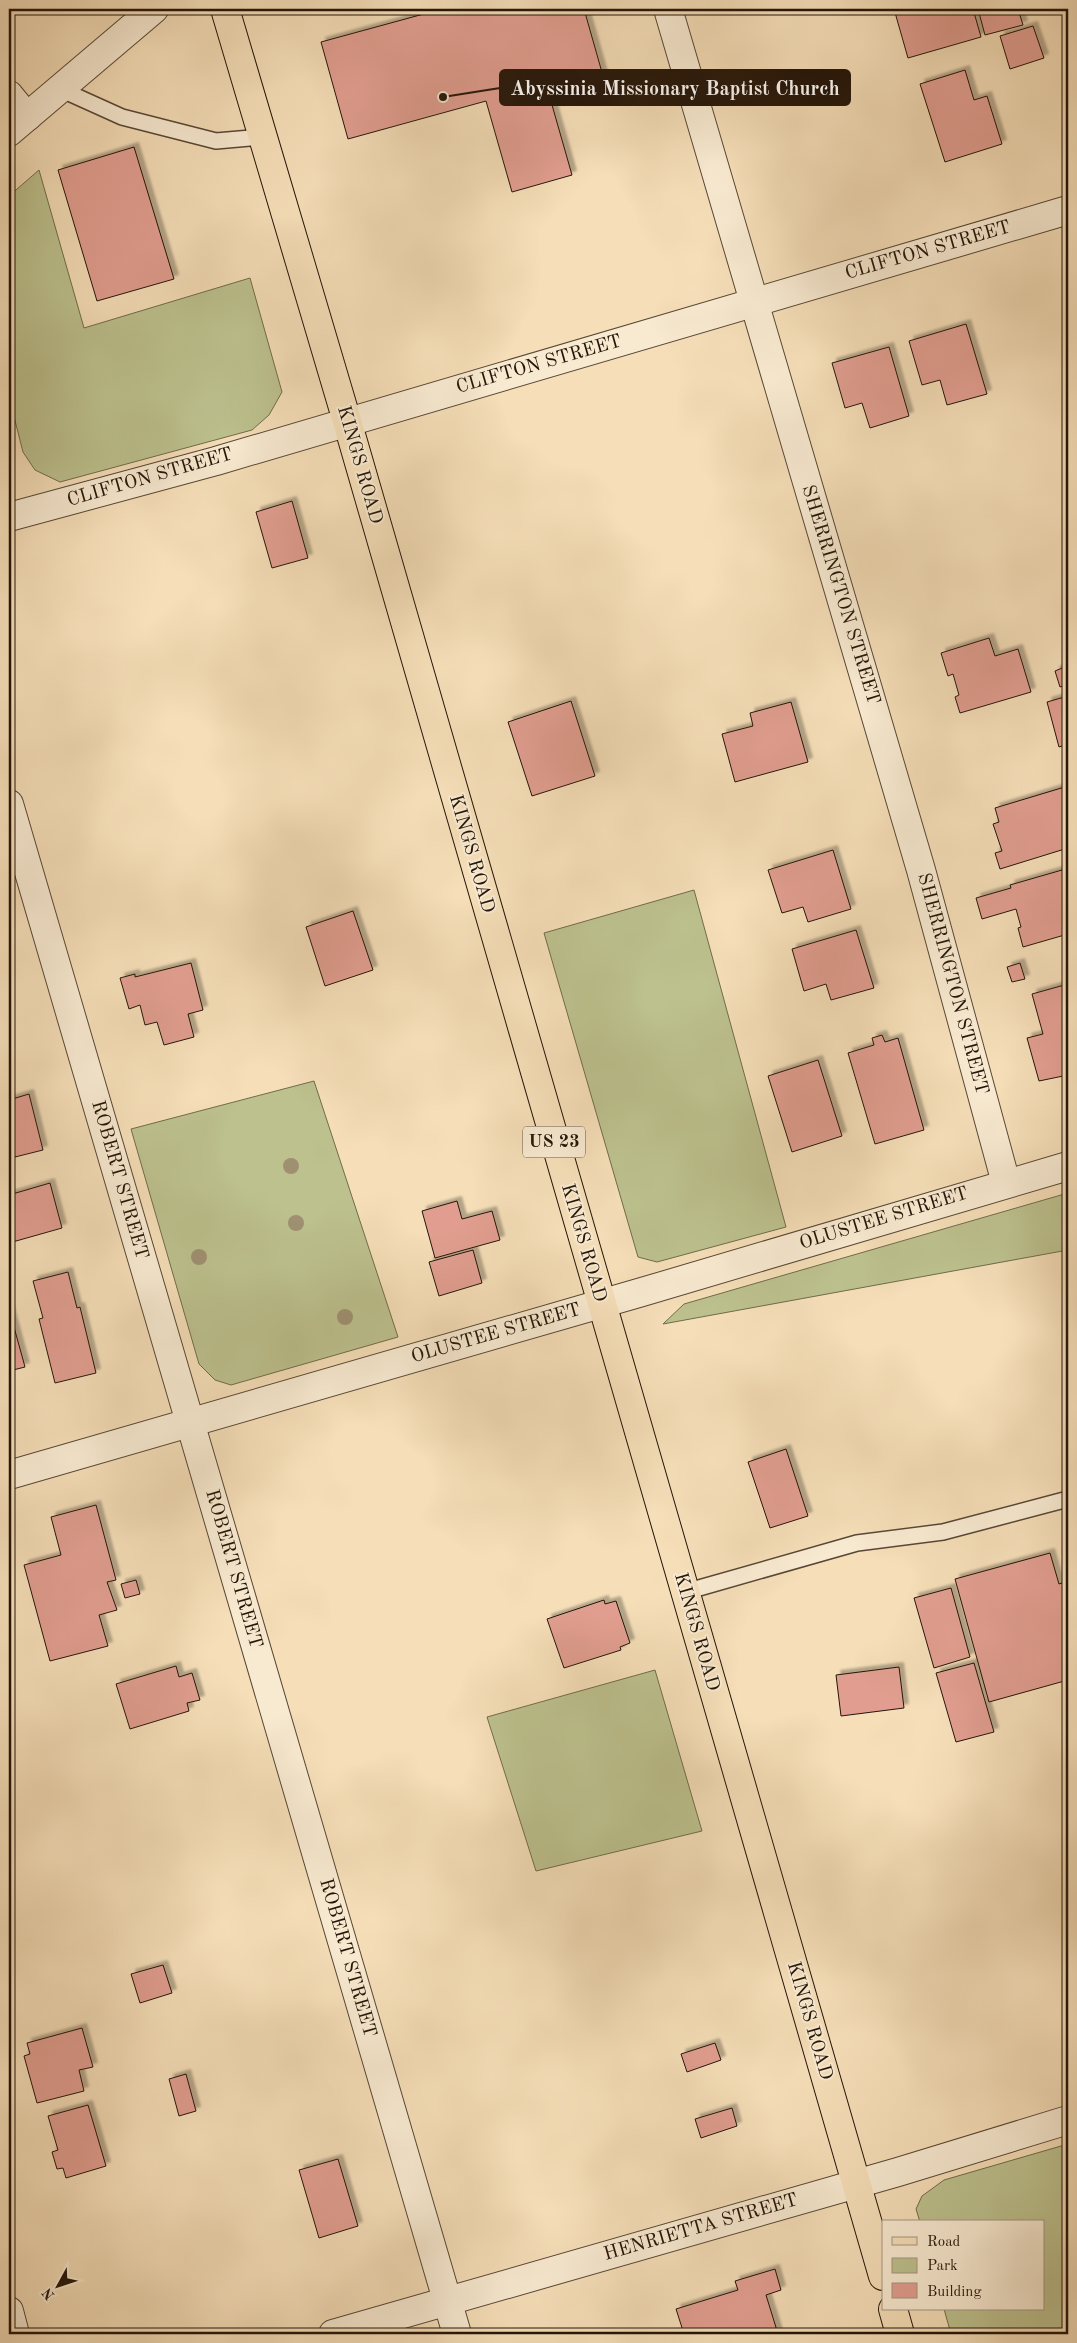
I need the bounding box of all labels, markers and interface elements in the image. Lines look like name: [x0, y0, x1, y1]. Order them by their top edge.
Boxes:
callout: Abyssinia Missionary Baptist Church: [500, 70, 850, 105]
text: Abyssinia Missionary Baptist Church: [510, 80, 840, 100]
street label: CLIFTON STREET: [843, 218, 1013, 284]
street label: CLIFTON STREET: [454, 332, 624, 398]
street label: KINGS ROAD: [333, 404, 385, 526]
street label: CLIFTON STREET: [65, 445, 235, 511]
street label: SHERRINGTON STREET: [798, 483, 882, 707]
street label: KINGS ROAD: [445, 793, 497, 915]
street label: SHERRINGTON STREET: [913, 871, 991, 1097]
street label: ROBERT STREET: [87, 1098, 151, 1262]
road number: US 23: [523, 1126, 585, 1158]
street label: KINGS ROAD: [557, 1182, 609, 1304]
street label: OLUSTEE STREET: [797, 1184, 971, 1254]
street label: OLUSTEE STREET: [409, 1301, 583, 1367]
street label: ROBERT STREET: [201, 1487, 265, 1651]
street label: KINGS ROAD: [670, 1571, 722, 1693]
street label: ROBERT STREET: [315, 1876, 379, 2040]
street label: KINGS ROAD: [783, 1960, 835, 2082]
street label: HENRIETTA STREET: [602, 2191, 800, 2265]
legend: [882, 2220, 1044, 2310]
text: Road: [927, 2235, 961, 2250]
text: Park: [927, 2259, 958, 2274]
north arrow: [32, 2260, 82, 2310]
text: N: [40, 2285, 58, 2302]
text: Building: [927, 2285, 982, 2300]

